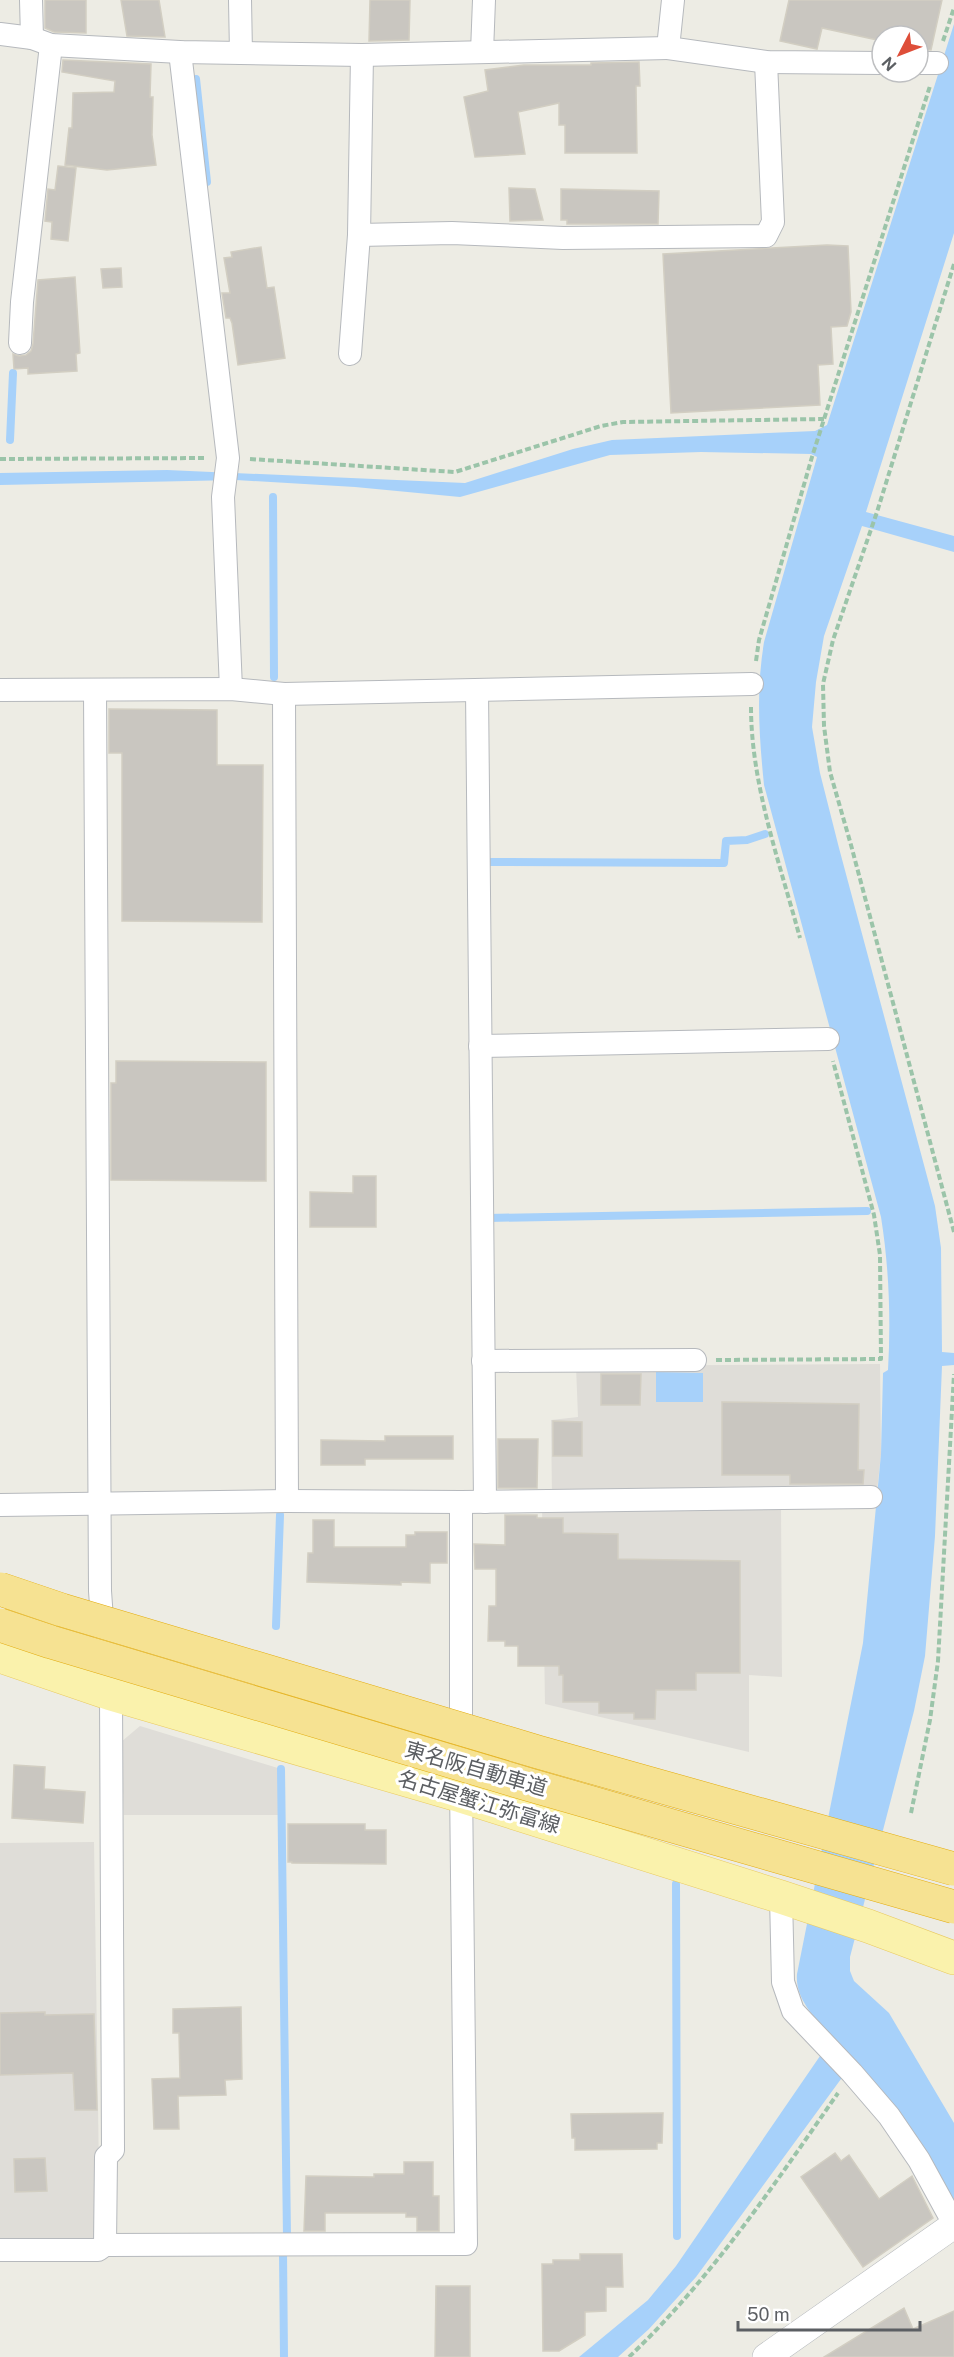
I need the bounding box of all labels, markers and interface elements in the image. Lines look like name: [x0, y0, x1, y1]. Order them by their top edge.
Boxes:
north arrow: [870, 24, 930, 84]
text: N: [878, 53, 900, 75]
street label: 東名阪自動車道: [402, 1736, 550, 1801]
street label: 名古屋蟹江弥富線: [395, 1765, 563, 1838]
scale bar: [738, 2294, 920, 2332]
text: 50 m: [747, 2304, 790, 2325]

